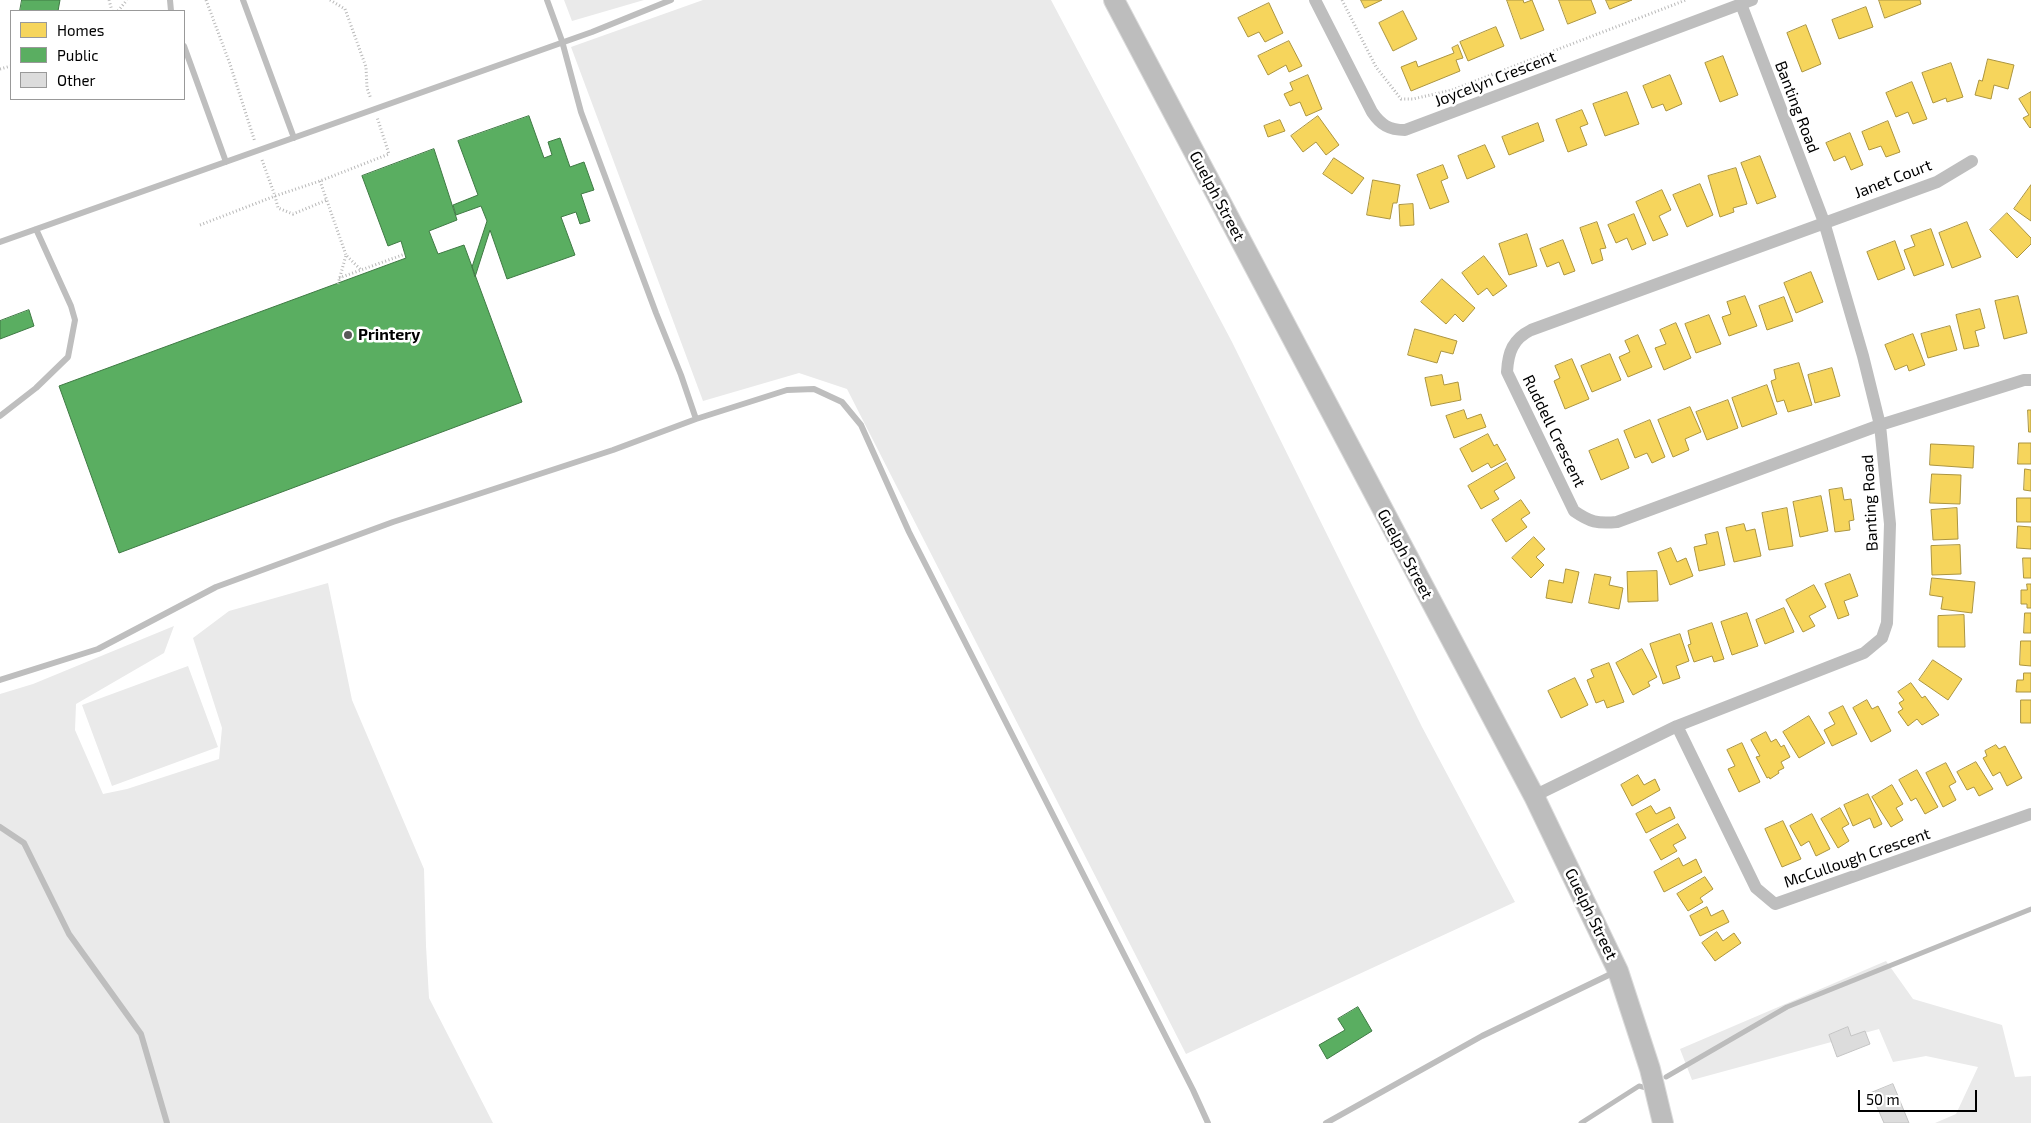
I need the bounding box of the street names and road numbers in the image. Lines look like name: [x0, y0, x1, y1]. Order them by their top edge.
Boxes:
street label: Joycelyn Crescent: [1432, 47, 1558, 111]
street label: Banting Road: [1771, 58, 1823, 156]
street label: Guelph Street: [1185, 148, 1249, 244]
street label: Janet Court: [1851, 155, 1935, 203]
street label: Ruddell Crescent: [1518, 372, 1590, 490]
street label: Banting Road: [1858, 454, 1882, 552]
street label: Guelph Street: [1373, 506, 1437, 602]
street label: McCullough Crescent: [1781, 824, 1933, 892]
street label: Guelph Street: [1561, 865, 1621, 963]

